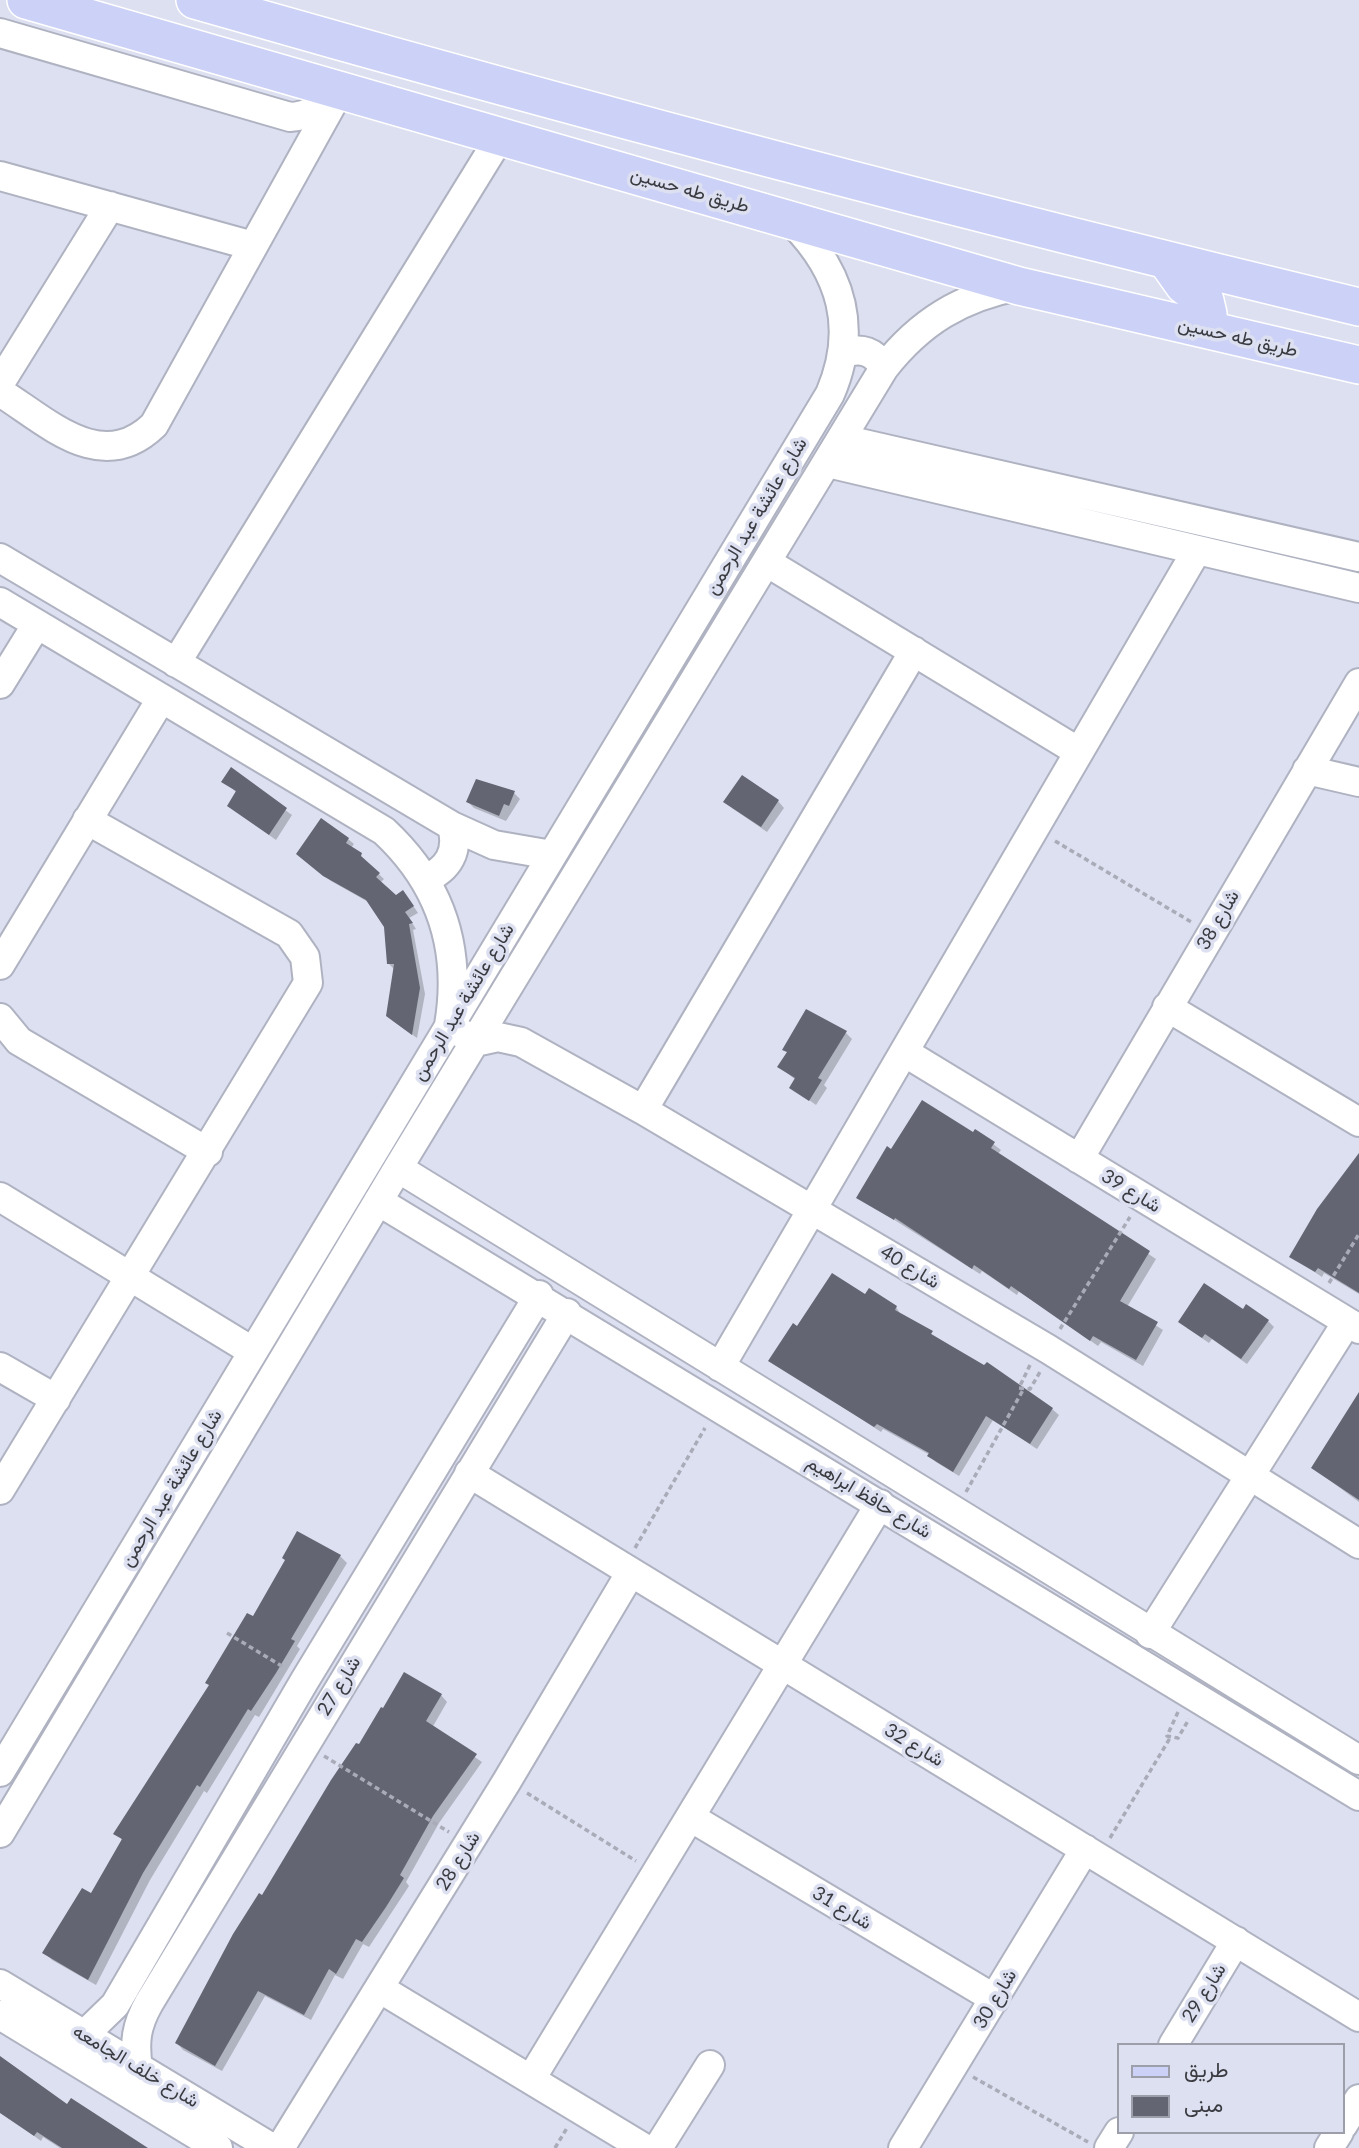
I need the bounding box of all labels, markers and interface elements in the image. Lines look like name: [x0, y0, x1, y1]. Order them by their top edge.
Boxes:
street label: طريق طه حسين: [628, 162, 752, 218]
street label: طريق طه حسين: [1176, 312, 1300, 362]
street label: شارع عائشة عبد الرحمن: [700, 433, 812, 599]
street label: شارع 38: [1192, 886, 1244, 954]
street label: شارع عائشة عبد الرحمن: [407, 919, 519, 1085]
street label: شارع 39: [1097, 1164, 1165, 1218]
street label: شارع 40: [876, 1240, 944, 1294]
street label: شارع عائشة عبد الرحمن: [115, 1405, 227, 1571]
street label: شارع حافظ ابراهيم: [803, 1451, 935, 1543]
street label: شارع 27: [312, 1652, 366, 1720]
street label: شارع 32: [880, 1718, 948, 1772]
street label: شارع 28: [431, 1827, 485, 1895]
street label: شارع 31: [808, 1881, 876, 1935]
street label: شارع 29: [1177, 1959, 1231, 2027]
street label: شارع 30: [968, 1965, 1022, 2033]
street label: شارع خلف الجامعه: [69, 2019, 203, 2113]
legend: [1118, 2043, 1345, 2134]
text: طريق: [1184, 2056, 1229, 2081]
text: مبنى: [1184, 2091, 1223, 2116]

